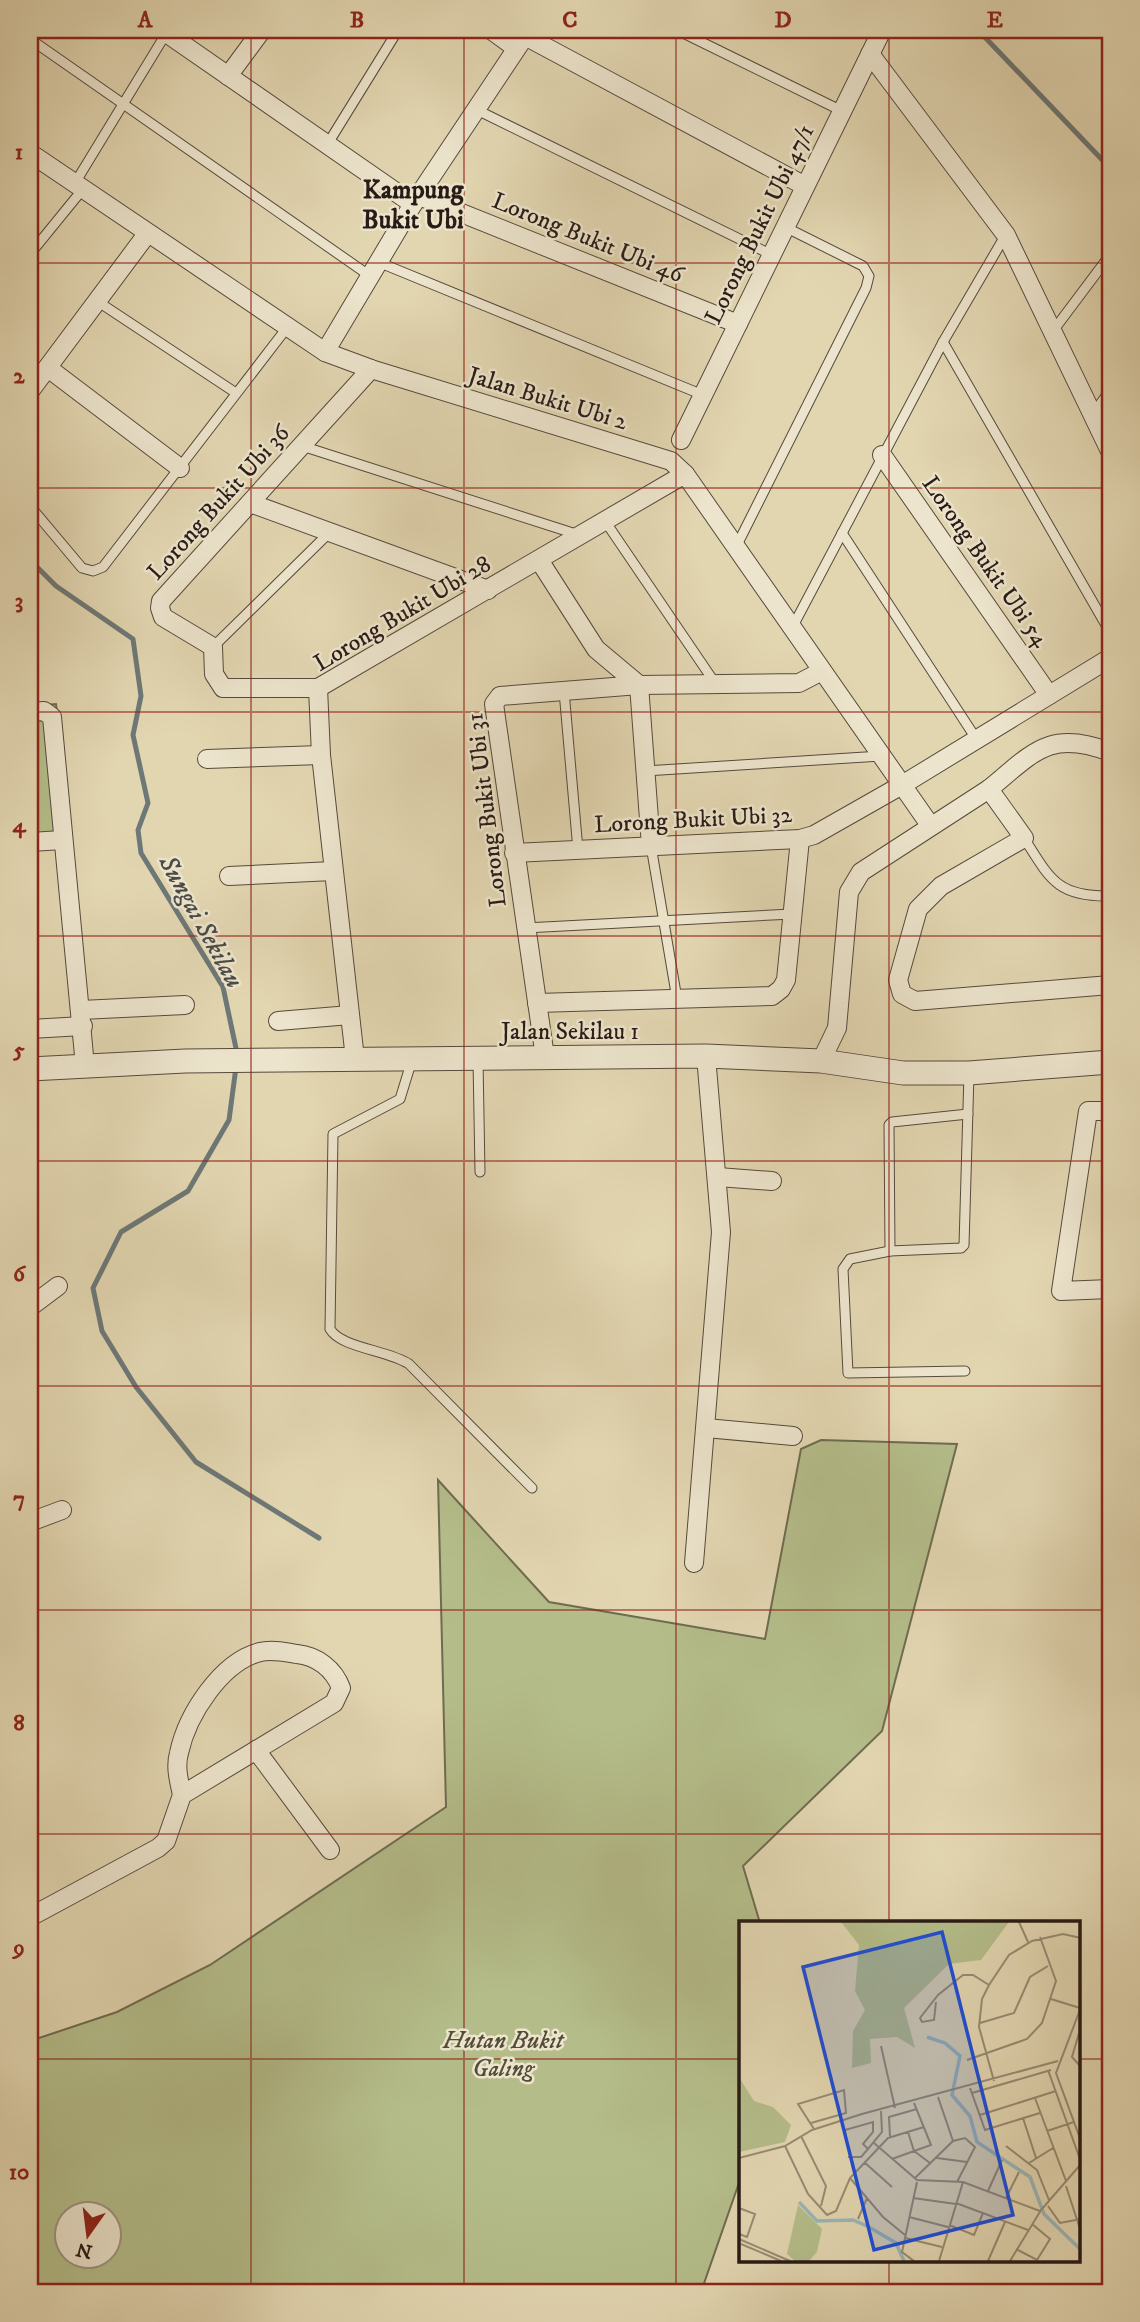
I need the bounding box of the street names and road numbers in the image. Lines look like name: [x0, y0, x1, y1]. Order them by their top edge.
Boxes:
street label: Lorong Bukit Ubi 47/1: [699, 120, 821, 329]
street label: Lorong Bukit Ubi 46: [487, 186, 689, 291]
street label: Jalan Bukit Ubi 2: [463, 360, 631, 437]
street label: Lorong Bukit Ubi 36: [141, 418, 297, 587]
street label: Lorong Bukit Ubi 54: [915, 470, 1056, 654]
street label: Lorong Bukit Ubi 28: [308, 549, 497, 679]
street label: Lorong Bukit Ubi 31: [460, 711, 514, 909]
street label: Lorong Bukit Ubi 32: [593, 800, 793, 840]
street label: Jalan Sekilau 1: [499, 1017, 639, 1047]

